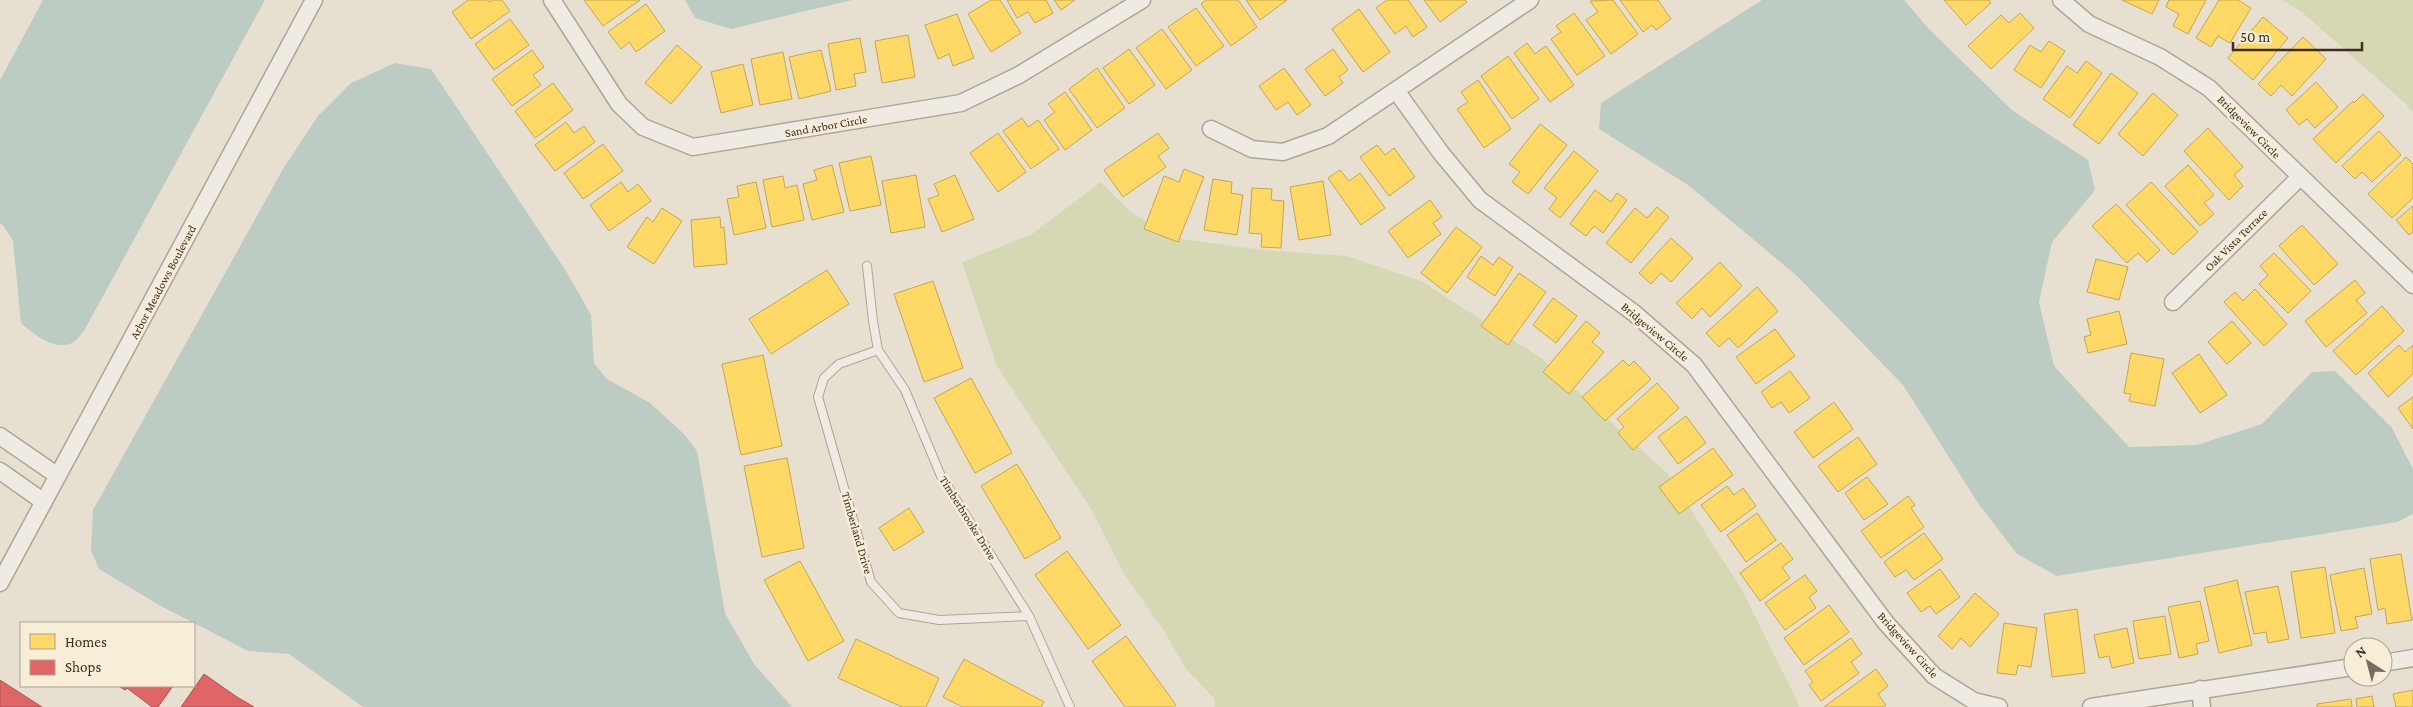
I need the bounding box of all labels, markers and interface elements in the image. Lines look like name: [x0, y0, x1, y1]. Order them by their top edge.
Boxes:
scale bar: [2233, 20, 2362, 52]
text: 50 m: [2240, 29, 2270, 45]
street label: Bridgeview Circle: [2214, 92, 2284, 162]
street label: Sand Arbor Circle: [784, 112, 868, 140]
street label: Oak Vista Terrace: [2202, 206, 2270, 274]
street label: Arbor Meadows Boulevard: [127, 222, 199, 341]
street label: Bridgeview Circle: [1618, 300, 1692, 364]
street label: Timberbrooke Drive: [937, 473, 999, 563]
street label: Timberland Drive: [839, 490, 875, 576]
street label: Bridgeview Circle: [1875, 609, 1941, 681]
legend: [20, 622, 195, 687]
text: Homes: [65, 634, 107, 650]
north arrow: [2343, 637, 2393, 687]
text: N: [2352, 642, 2369, 661]
text: Shops: [65, 659, 101, 676]

